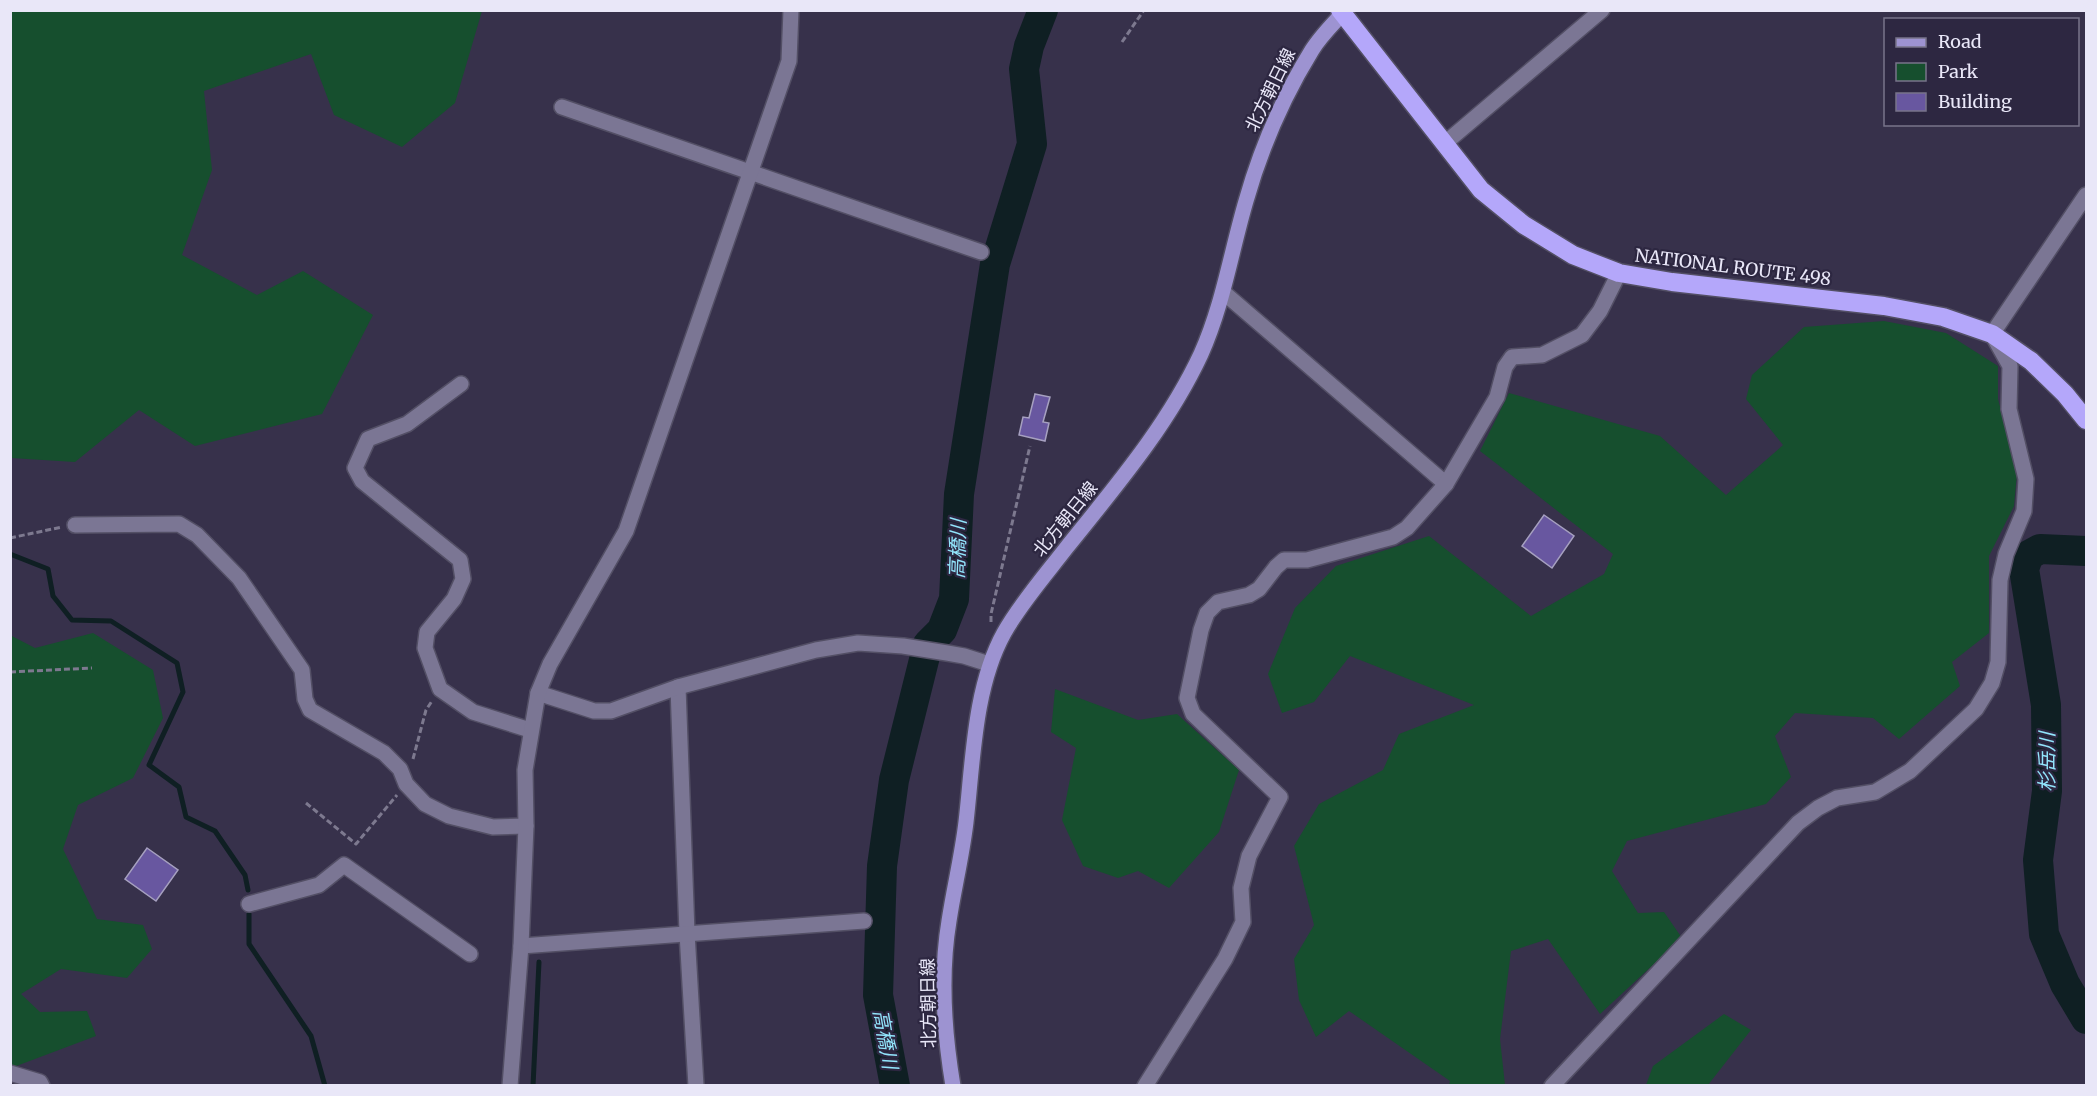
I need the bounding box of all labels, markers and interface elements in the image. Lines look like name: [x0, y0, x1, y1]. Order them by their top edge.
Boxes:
legend: [1884, 18, 2079, 126]
text: Road: [1938, 30, 1982, 53]
street label: 北方朝日線: [1240, 45, 1300, 135]
text: Park: [1938, 60, 1979, 83]
text: Building: [1938, 90, 2012, 113]
street label: NATIONAL ROUTE 498: [1634, 244, 1832, 290]
street label: 北方朝日線: [1028, 477, 1102, 561]
water label: 高橋川: [943, 517, 971, 579]
water label: 杉岳川: [2034, 730, 2059, 792]
street label: 北方朝日線: [916, 958, 940, 1048]
water label: 高橋川: [868, 1007, 904, 1073]

